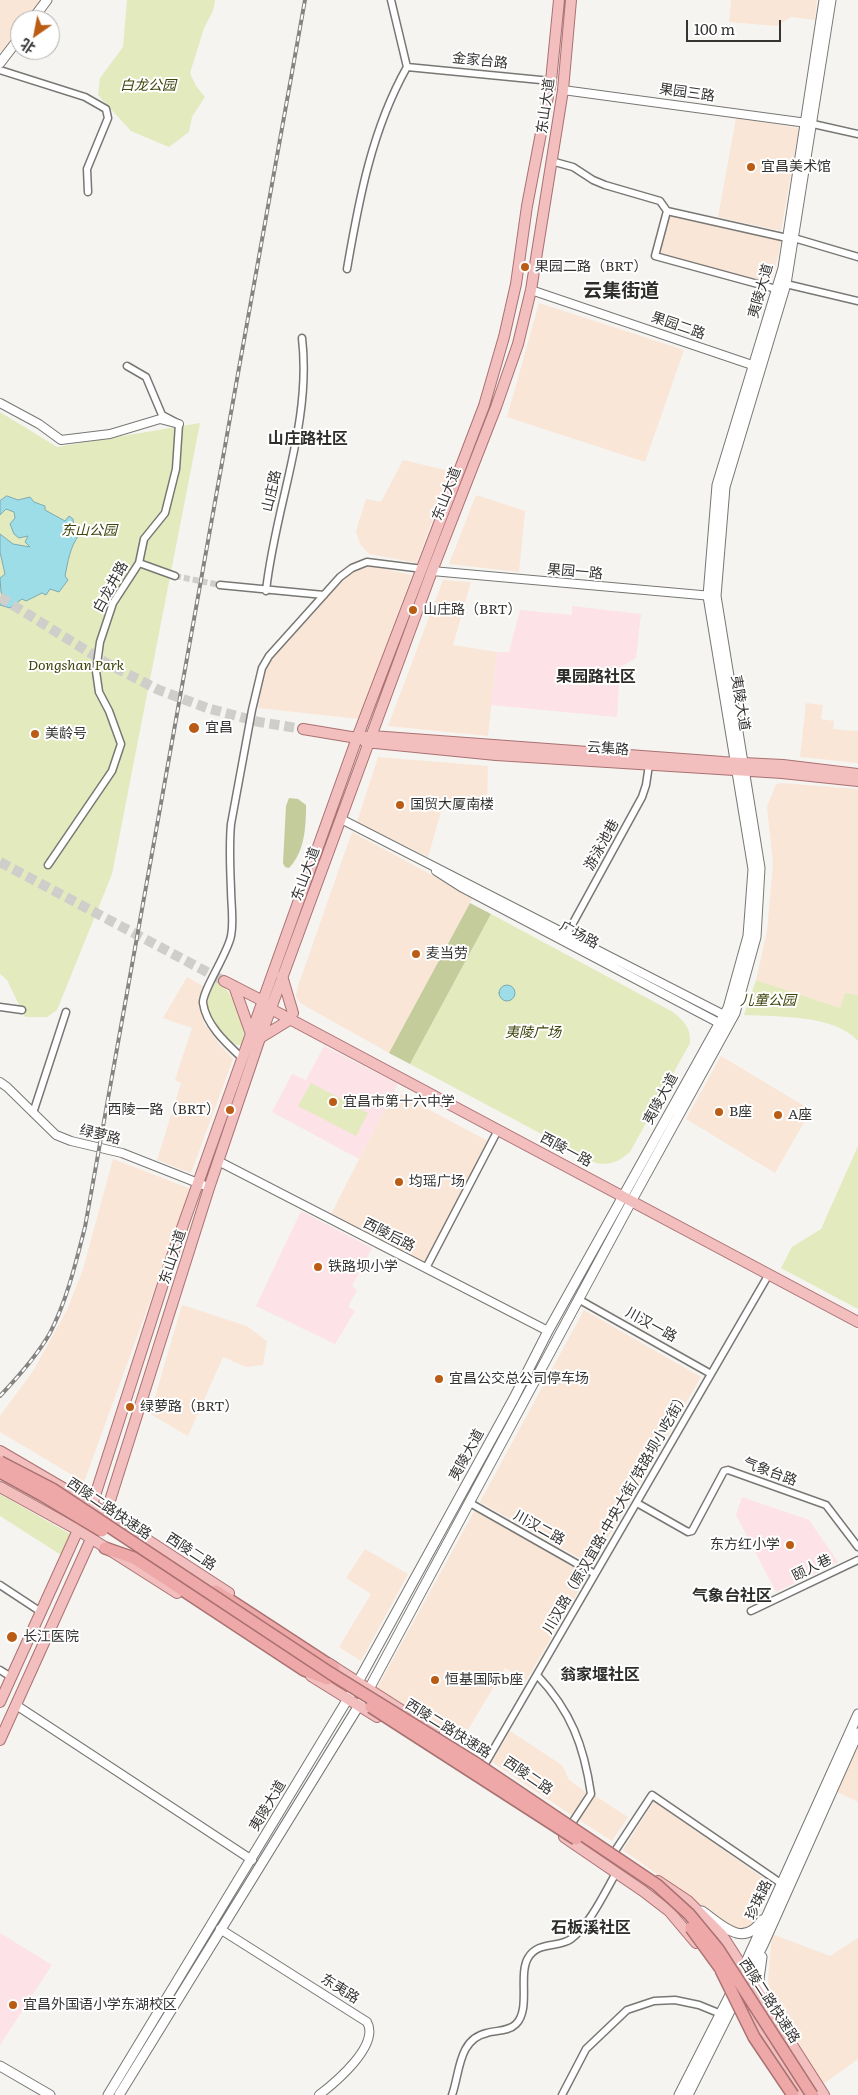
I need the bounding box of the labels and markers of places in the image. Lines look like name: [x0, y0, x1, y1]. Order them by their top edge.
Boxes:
place label: 宜昌美术馆: [761, 159, 831, 175]
marker: 宜昌美术馆: [745, 161, 757, 173]
place label: 果园二路（BRT）: [535, 259, 648, 275]
marker: 果园二路（BRT）: [519, 261, 531, 273]
place label: 山庄路（BRT）: [423, 602, 522, 618]
marker: 山庄路（BRT）: [407, 604, 419, 616]
place label: 宜昌: [205, 720, 233, 736]
marker: 宜昌: [187, 721, 201, 735]
place label: 美龄号: [45, 726, 87, 742]
marker: 美龄号: [29, 728, 41, 740]
place label: 国贸大厦南楼: [410, 797, 494, 813]
marker: 国贸大厦南楼: [394, 799, 406, 811]
place label: 麦当劳: [426, 946, 468, 962]
marker: 麦当劳: [410, 948, 422, 960]
place label: 宜昌市第十六中学: [343, 1094, 455, 1110]
marker: 宜昌市第十六中学: [327, 1096, 339, 1108]
place label: 西陵一路（BRT）: [107, 1102, 220, 1118]
marker: 西陵一路（BRT）: [224, 1104, 236, 1116]
place label: B座: [729, 1104, 752, 1120]
marker: B座: [713, 1106, 725, 1118]
place label: A座: [788, 1107, 812, 1123]
marker: A座: [772, 1109, 784, 1121]
place label: 均瑶广场: [409, 1174, 465, 1190]
marker: 均瑶广场: [393, 1176, 405, 1188]
place label: 铁路坝小学: [328, 1259, 398, 1275]
marker: 铁路坝小学: [312, 1261, 324, 1273]
place label: 宜昌公交总公司停车场: [449, 1371, 589, 1387]
marker: 宜昌公交总公司停车场: [433, 1373, 445, 1385]
place label: 绿萝路（BRT）: [140, 1399, 239, 1415]
marker: 绿萝路（BRT）: [124, 1401, 136, 1413]
place label: 东方红小学: [710, 1537, 780, 1553]
marker: 东方红小学: [784, 1539, 796, 1551]
place label: 长江医院: [23, 1629, 79, 1645]
marker: 长江医院: [5, 1630, 19, 1644]
place label: 恒基国际b座: [445, 1672, 523, 1688]
marker: 恒基国际b座: [429, 1674, 441, 1686]
place label: 宜昌外国语小学东湖校区: [23, 1997, 177, 2013]
marker: 宜昌外国语小学东湖校区: [7, 1999, 19, 2011]

